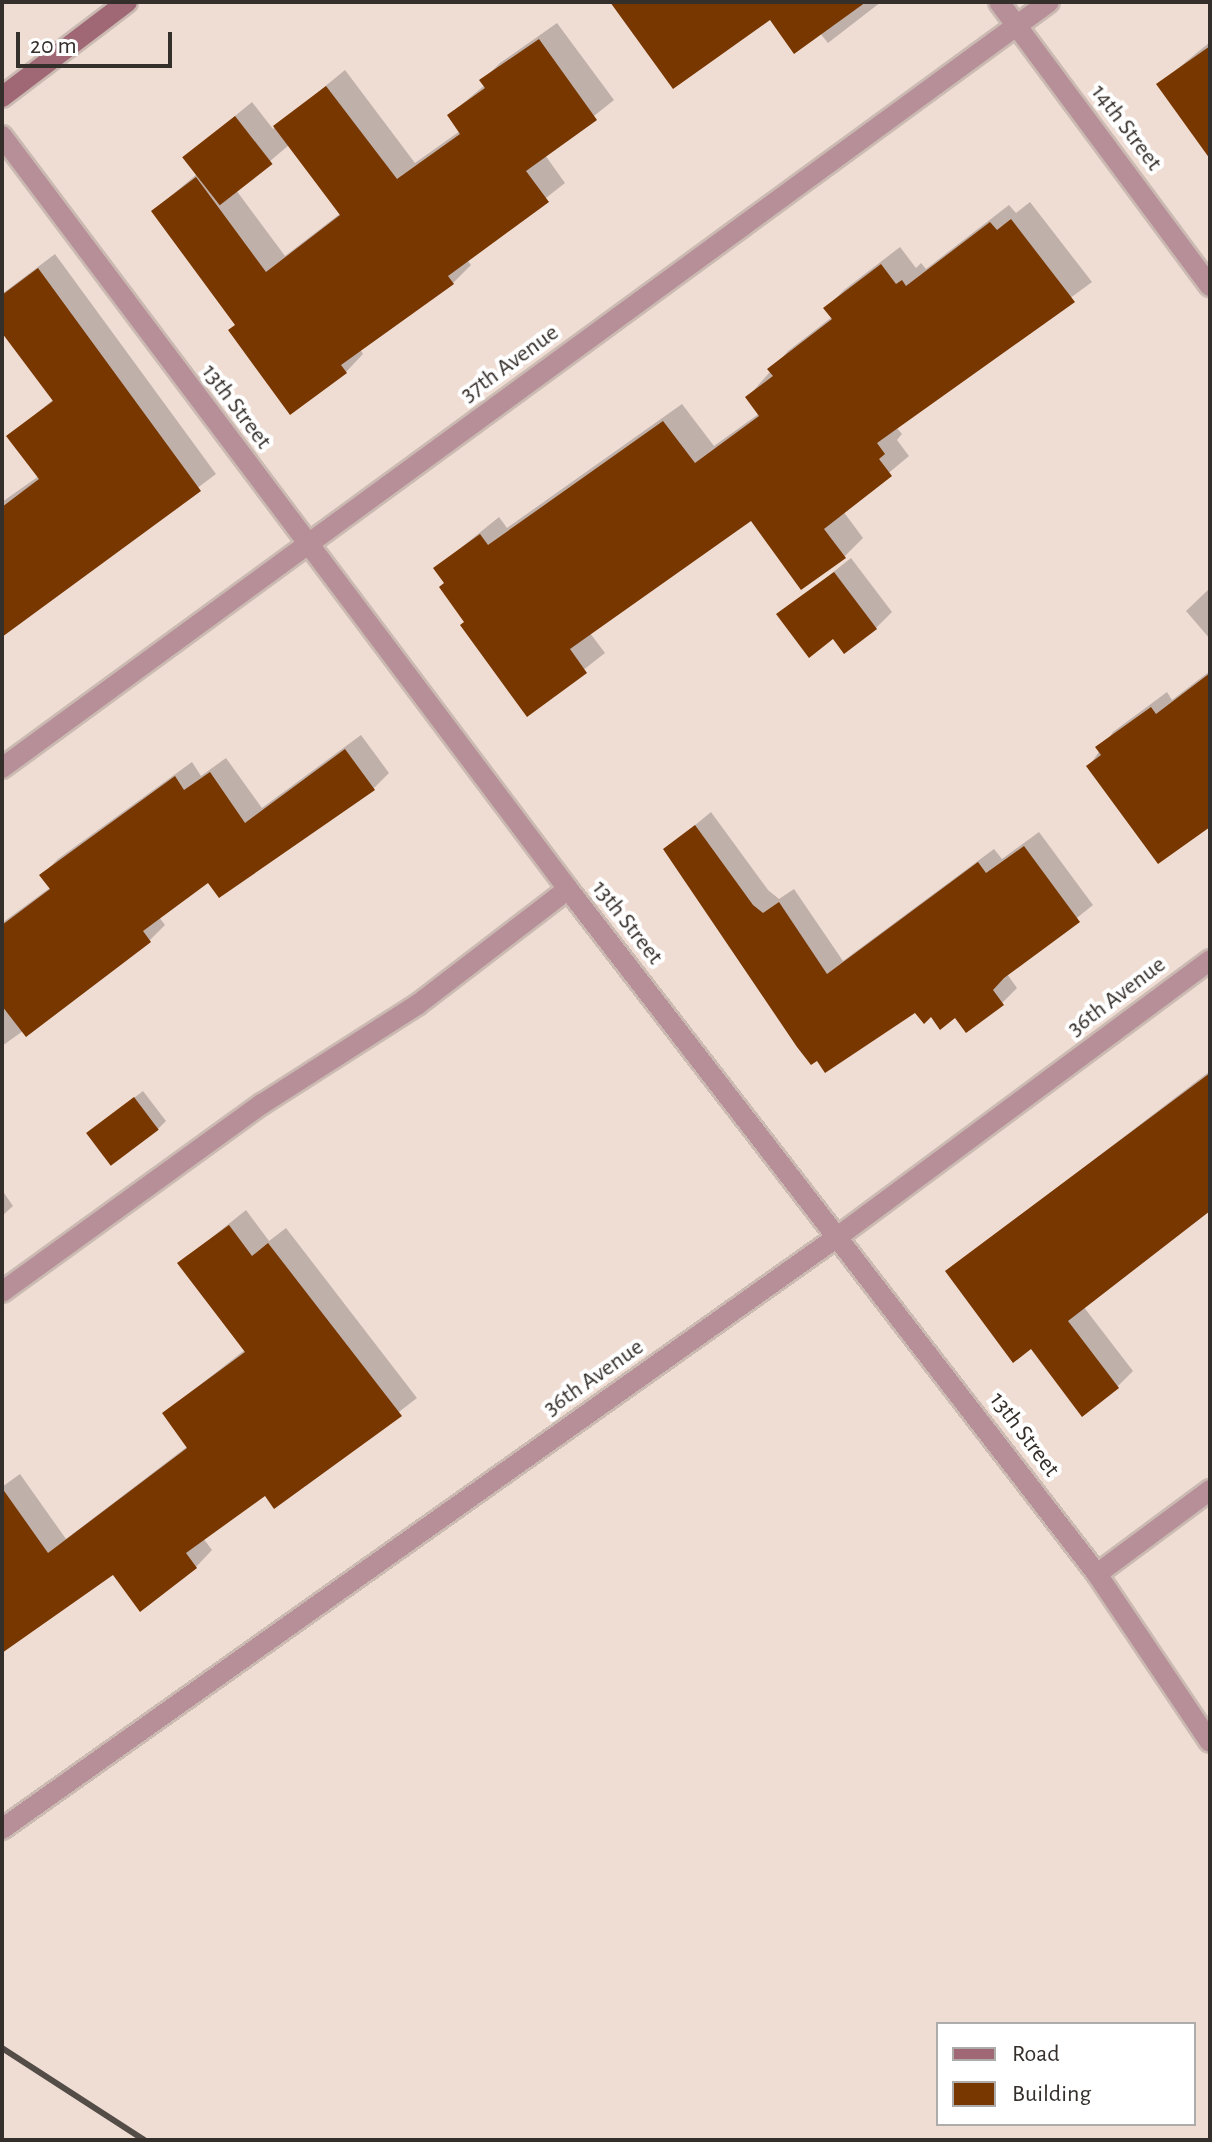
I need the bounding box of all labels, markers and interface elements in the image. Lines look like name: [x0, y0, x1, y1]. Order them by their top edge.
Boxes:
scale bar: [20, 16, 176, 66]
text: 20 m: [30, 34, 77, 58]
street label: 14th Street: [1084, 79, 1168, 177]
street label: 37th Avenue: [455, 319, 565, 409]
street label: 13th Street: [195, 359, 277, 455]
street label: 13th Street: [585, 875, 669, 971]
street label: 36th Avenue: [1062, 951, 1172, 1043]
street label: 36th Avenue: [539, 1333, 649, 1423]
street label: 13th Street: [983, 1387, 1065, 1483]
legend: [936, 2022, 1196, 2126]
text: Road: [1012, 2042, 1060, 2066]
text: Building: [1012, 2082, 1091, 2106]

